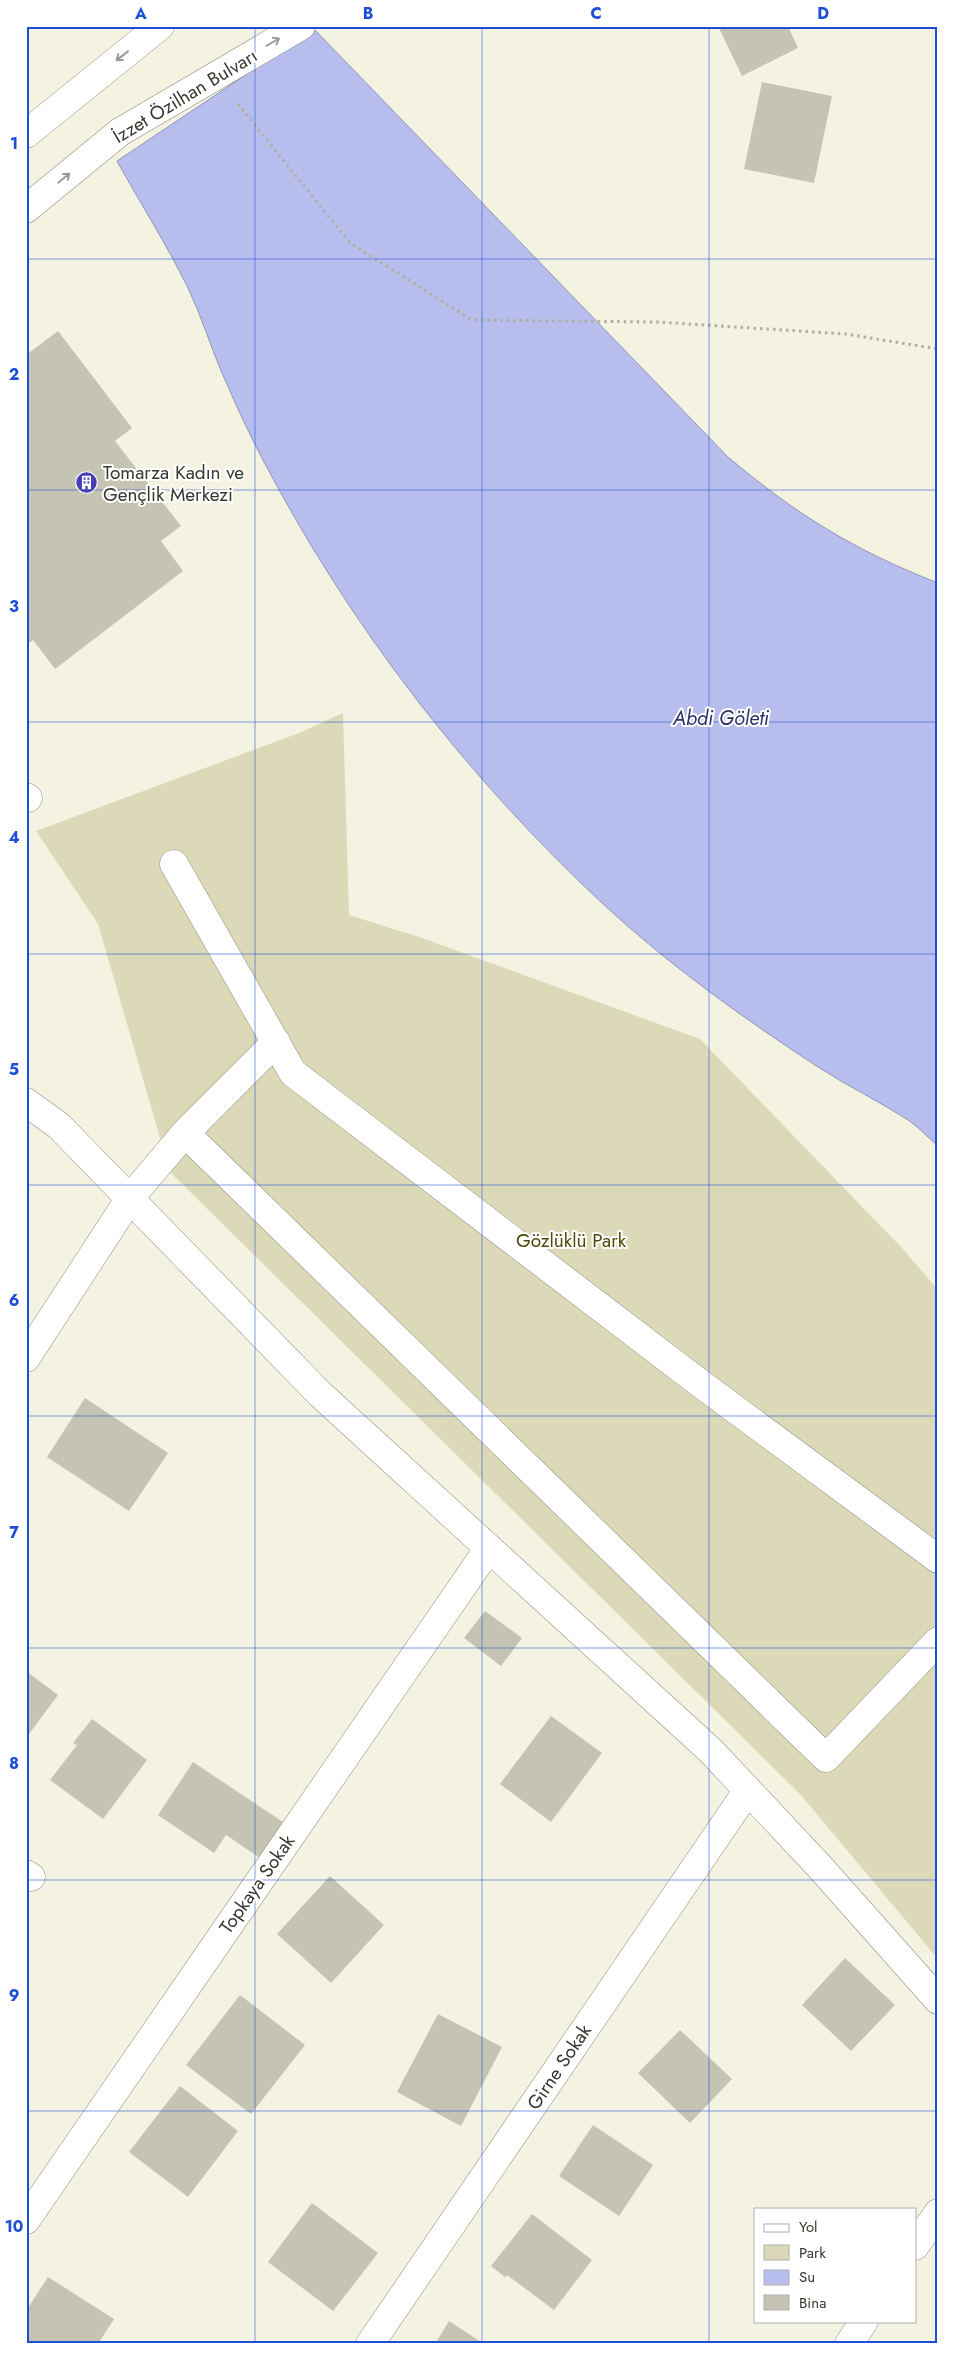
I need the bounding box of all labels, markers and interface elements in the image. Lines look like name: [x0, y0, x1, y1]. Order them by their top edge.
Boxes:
text: A: [134, 2, 147, 25]
text: B: [363, 2, 373, 25]
text: C: [590, 2, 602, 25]
text: D: [817, 2, 829, 25]
one-way arrow: [266, 37, 280, 47]
street label: İzzet Özilhan Bulvarı: [108, 42, 262, 150]
one-way arrow: [116, 51, 129, 62]
text: 1: [10, 132, 18, 155]
one-way arrow: [57, 172, 70, 183]
text: 2: [9, 363, 19, 386]
place label: Tomarza Kadın ve Gençlik Merkezi: [103, 459, 244, 508]
building icon: Tomarza Kadın ve Gençlik Merkezi: [75, 471, 99, 495]
text: 3: [9, 595, 19, 618]
water label: Abdi Göleti: [672, 704, 770, 733]
text: 4: [8, 826, 20, 849]
text: 5: [9, 1058, 19, 1081]
park label: Gözlüklü Park: [516, 1227, 627, 1254]
text: 6: [9, 1289, 19, 1312]
text: 7: [9, 1521, 19, 1544]
text: 8: [9, 1752, 19, 1775]
street label: Topkaya Sokak: [213, 1828, 302, 1939]
text: 9: [9, 1984, 19, 2007]
street label: Girne Sokak: [520, 2018, 598, 2115]
legend: [754, 2208, 916, 2322]
text: 10: [5, 2215, 23, 2238]
text: Yol: [799, 2216, 818, 2238]
text: Park: [799, 2242, 826, 2264]
text: Su: [799, 2266, 815, 2288]
text: Bina: [799, 2292, 826, 2314]

